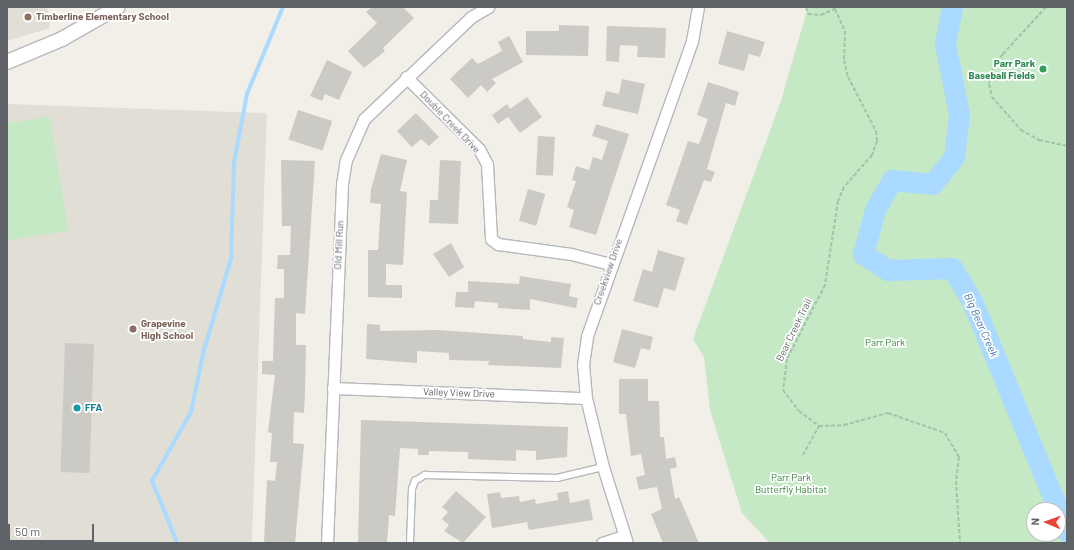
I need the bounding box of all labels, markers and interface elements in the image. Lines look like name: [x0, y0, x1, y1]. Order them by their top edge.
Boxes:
place label: Timberline Elementary School: [36, 11, 169, 23]
marker: Timberline Elementary School: [23, 12, 33, 22]
place label: Parr Park Baseball Fields: [969, 57, 1035, 80]
marker: Parr Park Baseball Fields: [1038, 64, 1048, 74]
street label: Double Creek Drive: [417, 88, 483, 156]
street label: Old Mill Run: [332, 220, 346, 270]
street label: Creekview Drive: [591, 237, 625, 307]
water label: Big Bear Creek: [961, 291, 1001, 359]
street label: Bear Creek Trail: [774, 297, 814, 363]
place label: Grapevine High School: [141, 317, 193, 340]
marker: Grapevine High School: [128, 324, 138, 334]
park label: Parr Park: [865, 337, 905, 349]
street label: Valley View Drive: [423, 386, 495, 400]
place label: FFA: [85, 402, 102, 414]
marker: FFA: [72, 403, 82, 413]
park label: Parr Park Butterfly Habitat: [755, 471, 827, 494]
north arrow: [1026, 502, 1066, 542]
scale bar: [10, 516, 96, 542]
text: N: [1028, 518, 1041, 525]
text: 50 m: [15, 524, 40, 538]

